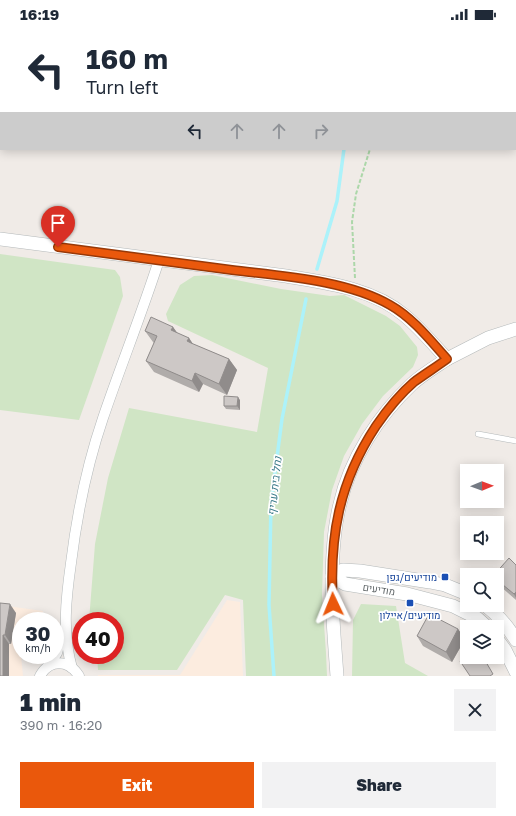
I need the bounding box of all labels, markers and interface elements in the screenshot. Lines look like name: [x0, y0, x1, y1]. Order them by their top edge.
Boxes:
text: 16:19: [20, 5, 59, 23]
text: 160 m: [86, 42, 168, 75]
icon: left: [20, 44, 72, 96]
text: Turn left: [86, 76, 159, 98]
icon: left: [184, 120, 206, 142]
icon: ahead: [226, 120, 248, 142]
icon: ahead: [268, 120, 290, 142]
icon: right: [310, 120, 332, 142]
pin: [41, 206, 75, 247]
icon: arrive: [47, 212, 69, 234]
water label: נחל בית עריף: [264, 455, 285, 516]
north arrow: [460, 464, 504, 508]
map controls: [460, 464, 504, 664]
button: sound: [460, 516, 504, 560]
button: search: [460, 568, 504, 612]
place label: מודיעים/גפן: [387, 571, 437, 583]
marker: מודיעים/גפן: [440, 572, 450, 582]
street label: מודיעים: [362, 581, 396, 597]
position arrow: [312, 583, 354, 625]
marker: מודיעים/איילון: [405, 598, 415, 608]
place label: מודיעים/איילון: [380, 609, 440, 621]
speed limit sign: 40: [72, 612, 124, 664]
button: layers: [460, 620, 504, 664]
text: 30: [25, 621, 51, 645]
text: km/h: [25, 642, 51, 654]
text: 1 min: [20, 687, 81, 716]
button: close: [454, 689, 496, 731]
text: 390 m · 16:20: [20, 717, 102, 733]
button: Exit: [20, 762, 254, 808]
button: Share: [262, 762, 496, 808]

